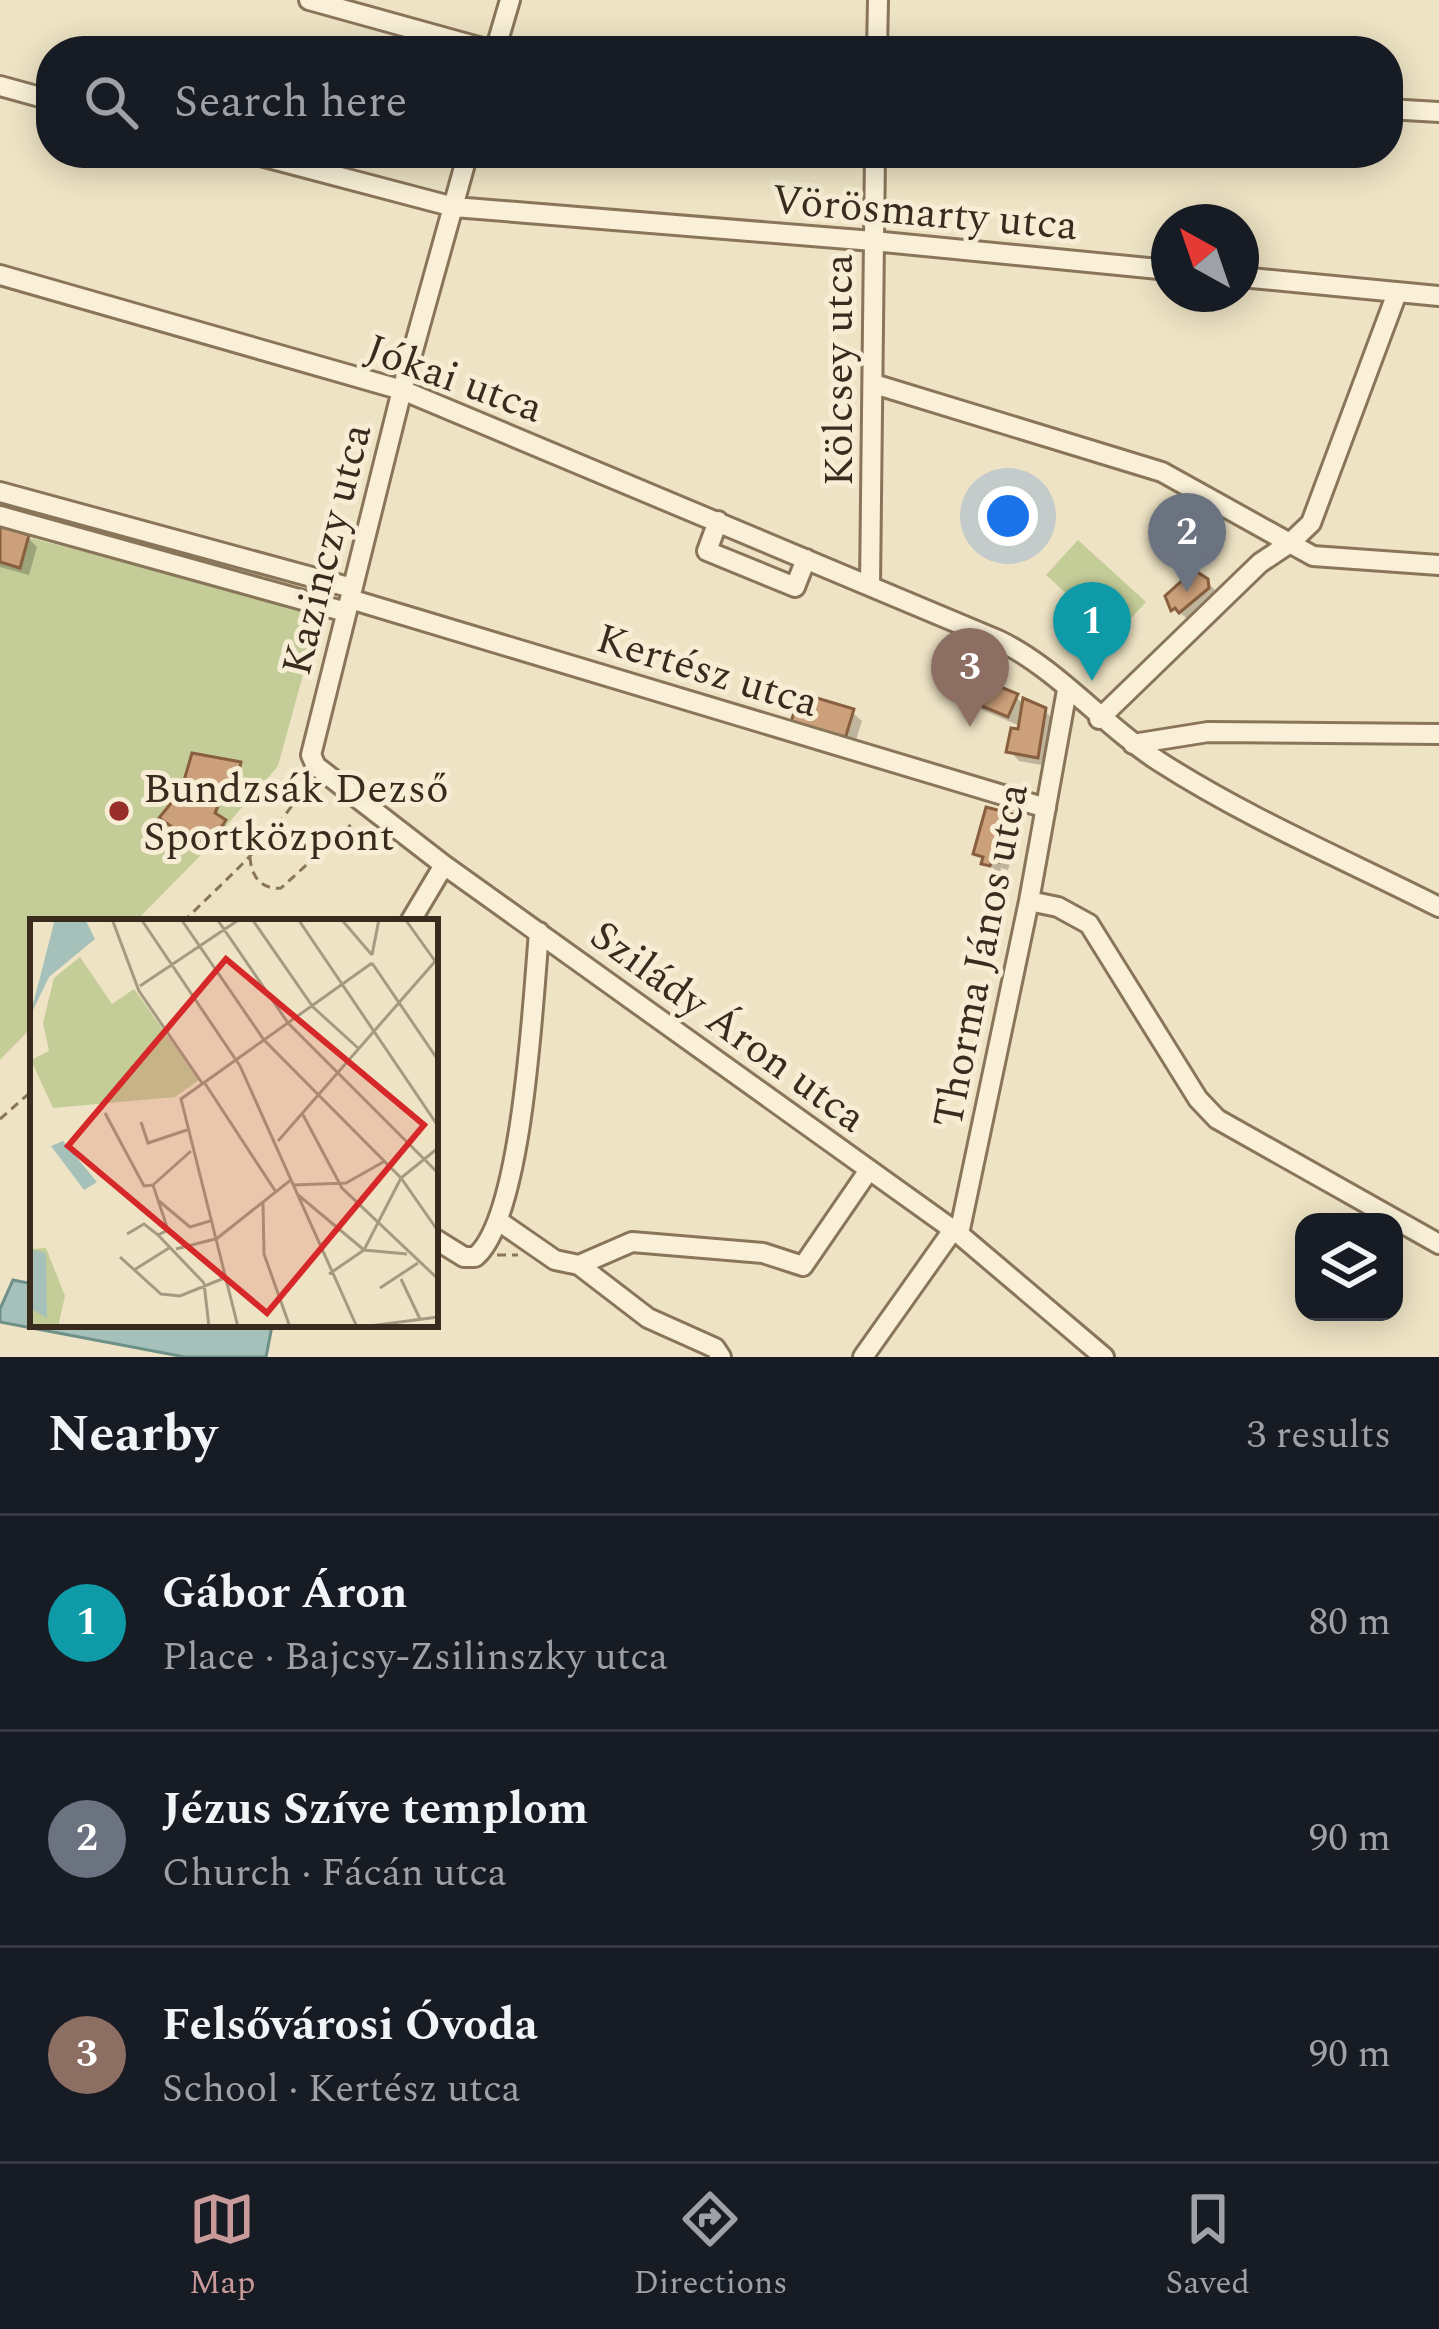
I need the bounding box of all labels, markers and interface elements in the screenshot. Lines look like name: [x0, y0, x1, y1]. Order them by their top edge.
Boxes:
search box: [36, 36, 1403, 168]
text: Search here: [174, 68, 407, 137]
icon: search: [78, 69, 144, 135]
street label: Vörösmarty utca: [769, 169, 1081, 258]
north arrow: [1151, 204, 1259, 312]
street label: Kölcsey utca: [808, 253, 871, 486]
street label: Jókai utca: [357, 318, 552, 441]
street label: Kazinczy utca: [266, 417, 389, 682]
your location: [978, 486, 1038, 546]
pin: 2: [1148, 493, 1226, 592]
pin: 1: [1053, 582, 1131, 681]
street label: Kertész utca: [589, 608, 826, 735]
pin: 3: [931, 628, 1009, 727]
place label: Bundzsák Dezső Sportközpont: [143, 758, 449, 869]
street label: Thorma János utca: [917, 777, 1046, 1133]
marker: Bundzsák Dezső Sportközpont: [106, 798, 132, 824]
street label: Szilády Áron utca: [576, 905, 879, 1149]
inset map: [30, 919, 438, 1327]
map controls: [1295, 1213, 1403, 1321]
button: layers: [1295, 1213, 1403, 1321]
text: Nearby: [48, 1396, 217, 1474]
text: 3 results: [1247, 1406, 1391, 1465]
text: Gábor Áron: [162, 1559, 408, 1628]
text: 1: [76, 1593, 98, 1652]
text: 80 m: [1309, 1593, 1391, 1652]
text: Place · Bajcsy-Zsilinszky utca: [162, 1628, 668, 1687]
text: Jézus Szíve templom: [162, 1775, 588, 1844]
text: 2: [76, 1809, 98, 1868]
text: 90 m: [1309, 1809, 1391, 1868]
text: Church · Fácán utca: [162, 1844, 507, 1903]
text: Felsővárosi Óvoda: [162, 1991, 538, 2060]
text: 3: [76, 2025, 98, 2084]
text: 90 m: [1309, 2025, 1391, 2084]
text: School · Kertész utca: [162, 2060, 521, 2119]
tab: Map: [189, 2186, 255, 2308]
tab: Directions: [633, 2186, 787, 2308]
tab: Saved: [1165, 2186, 1250, 2308]

